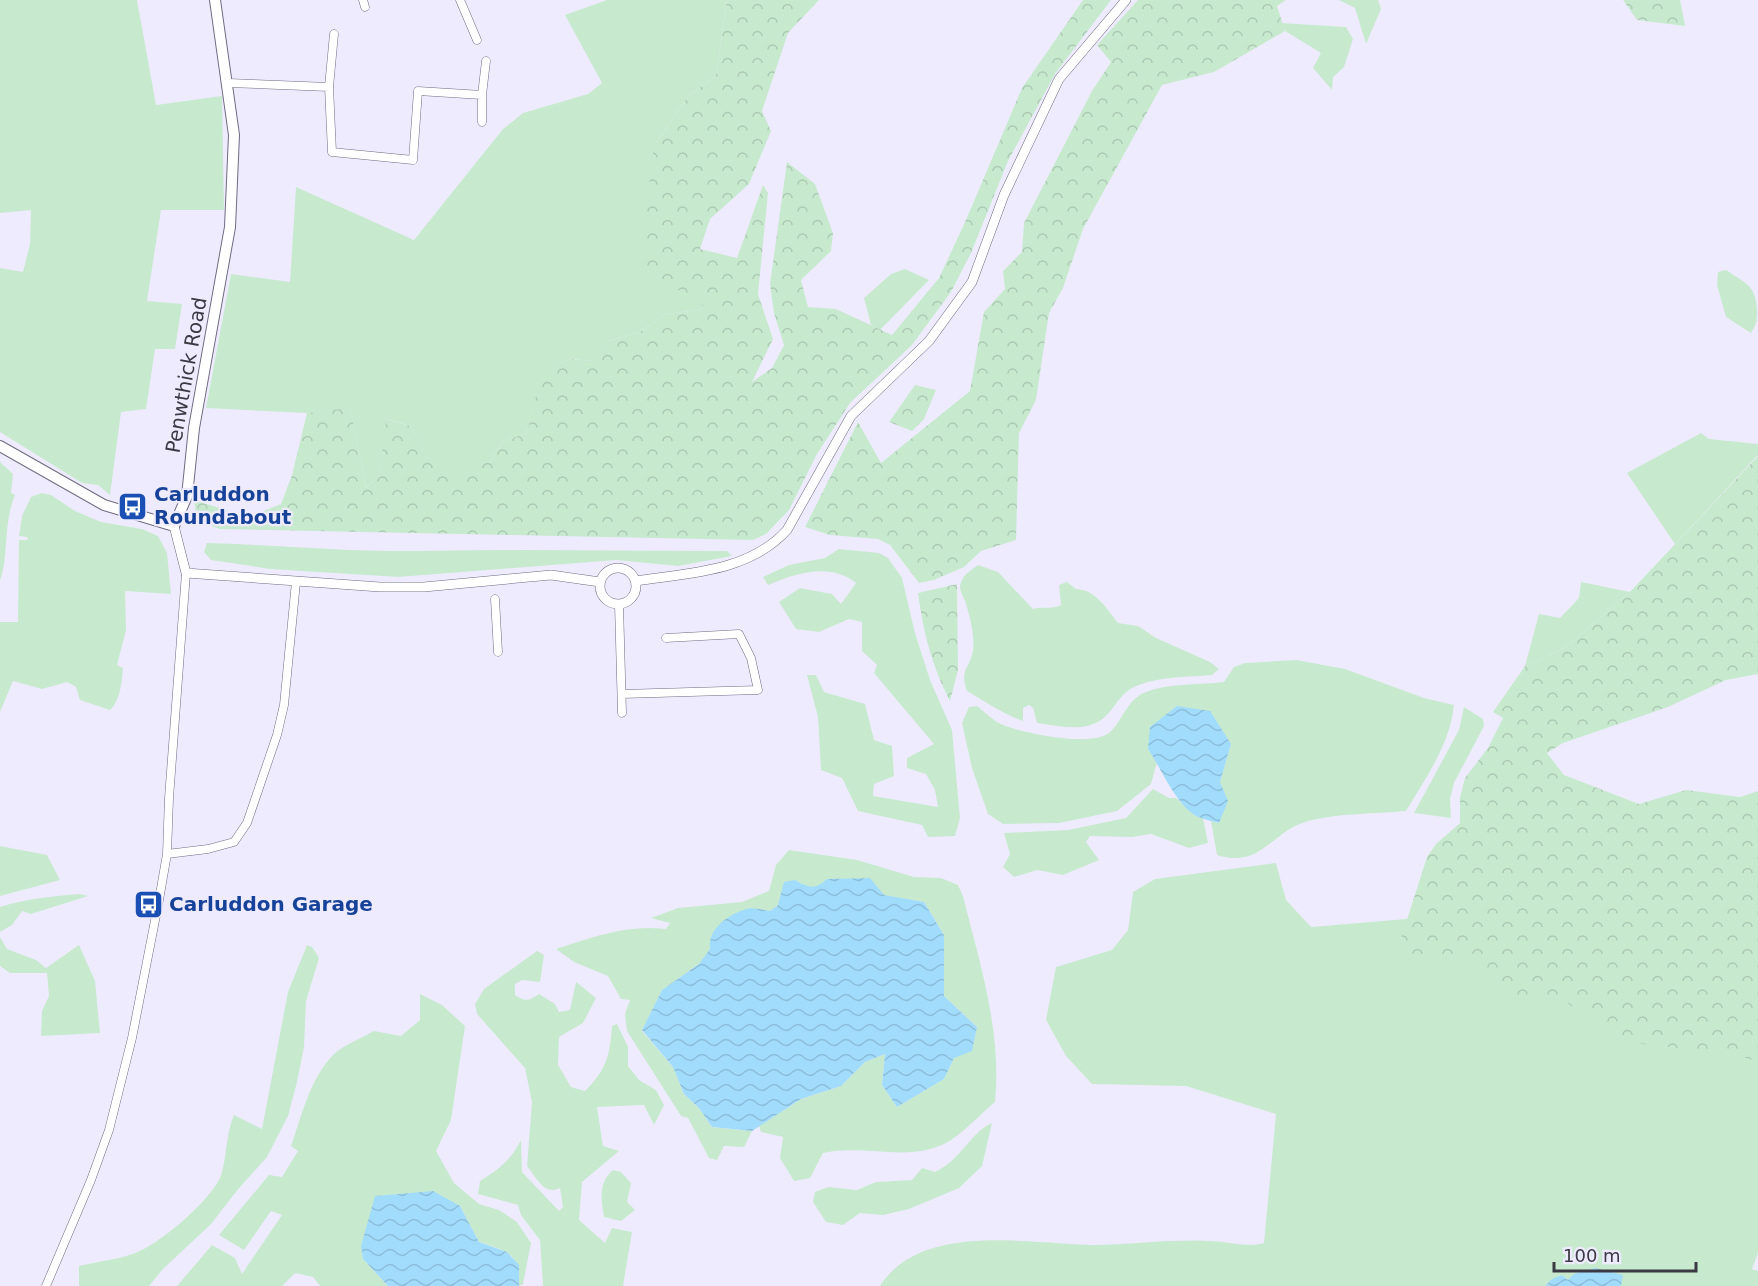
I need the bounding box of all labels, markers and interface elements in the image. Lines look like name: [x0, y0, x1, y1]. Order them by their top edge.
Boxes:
street label: Penwthick Road: [160, 295, 212, 455]
place label: Carluddon Roundabout: [154, 482, 292, 529]
bus stop icon: Carluddon Roundabout: [117, 490, 149, 522]
bus stop icon: Carluddon Garage: [132, 888, 164, 920]
place label: Carluddon Garage: [169, 892, 373, 916]
scale bar: [1554, 1235, 1696, 1273]
text: 100 m: [1563, 1245, 1621, 1266]

